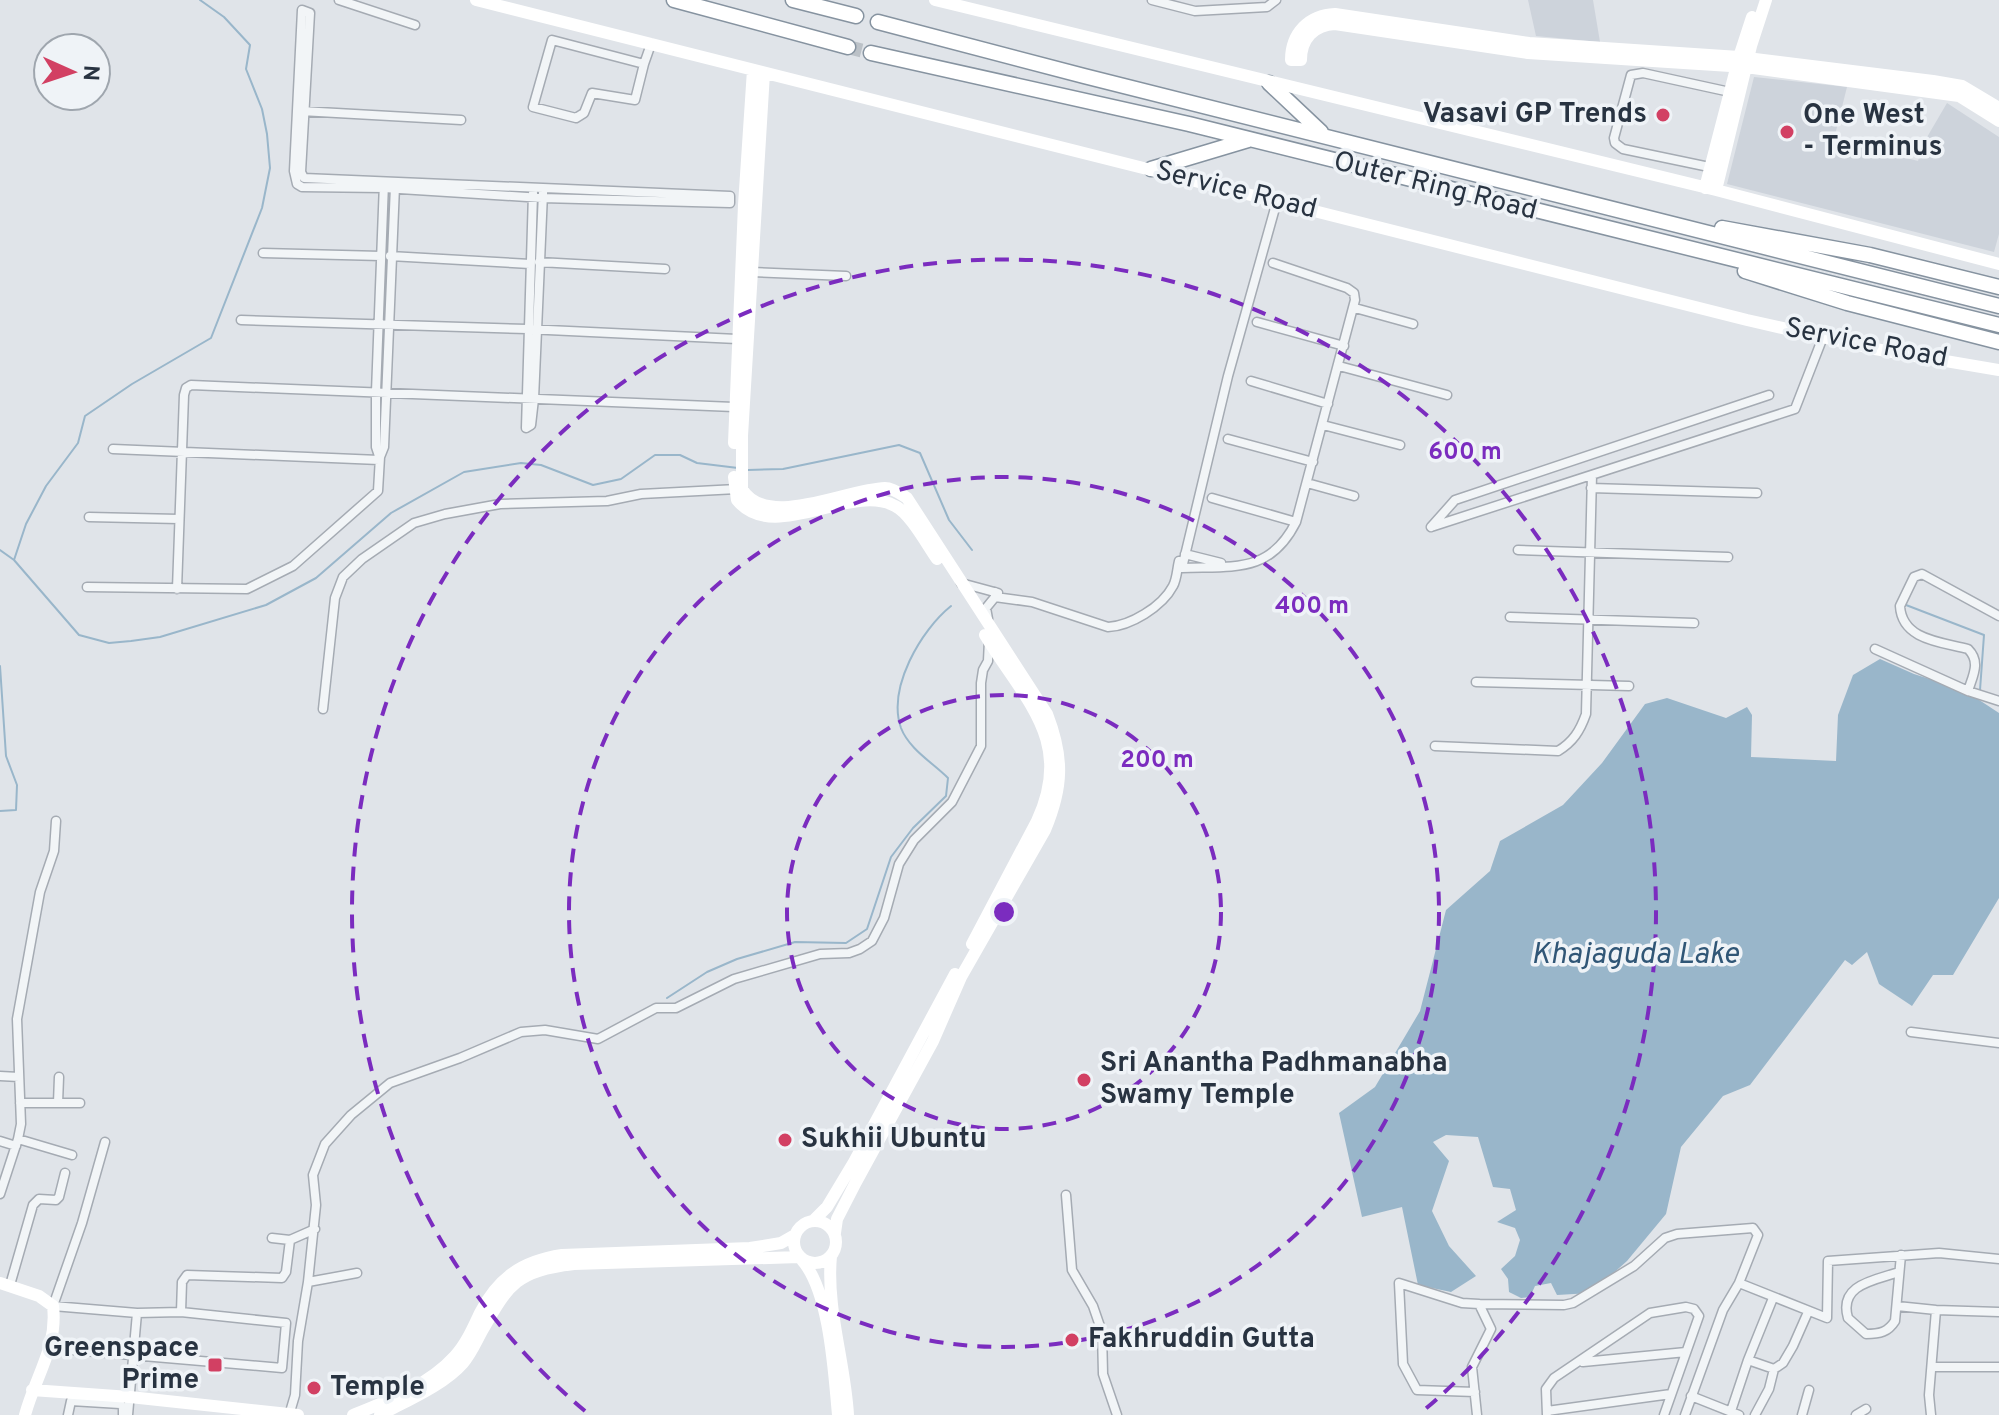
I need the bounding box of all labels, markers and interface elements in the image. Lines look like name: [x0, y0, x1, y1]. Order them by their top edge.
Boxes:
north arrow: [32, 32, 112, 112]
text: N: [76, 64, 103, 82]
place label: Vasavi GP Trends: [1423, 97, 1647, 133]
place label: One West - Terminus: [1803, 98, 1942, 166]
marker: Vasavi GP Trends: [1654, 106, 1672, 124]
marker: One West - Terminus: [1778, 123, 1796, 141]
street label: Outer Ring Road: [1330, 144, 1540, 230]
street label: Service Road: [1152, 154, 1320, 228]
street label: Service Road: [1782, 311, 1950, 377]
text: 600 m: [1428, 438, 1502, 468]
text: 400 m: [1275, 592, 1349, 622]
text: 200 m: [1120, 746, 1194, 776]
centre of rings: [990, 898, 1018, 926]
water label: Khajaguda Lake: [1531, 937, 1739, 974]
place label: Sri Anantha Padhmanabha Swamy Temple: [1100, 1046, 1448, 1114]
marker: Sri Anantha Padhmanabha Swamy Temple: [1075, 1071, 1093, 1089]
place label: Sukhii Ubuntu: [801, 1122, 987, 1158]
marker: Sukhii Ubuntu: [776, 1131, 794, 1149]
place label: Fakhruddin Gutta: [1088, 1322, 1315, 1358]
place label: Greenspace Prime: [44, 1331, 199, 1399]
marker: Fakhruddin Gutta: [1063, 1331, 1081, 1349]
marker: Greenspace Prime: [206, 1356, 224, 1374]
place label: Temple: [330, 1370, 425, 1406]
marker: Temple: [305, 1379, 323, 1397]

